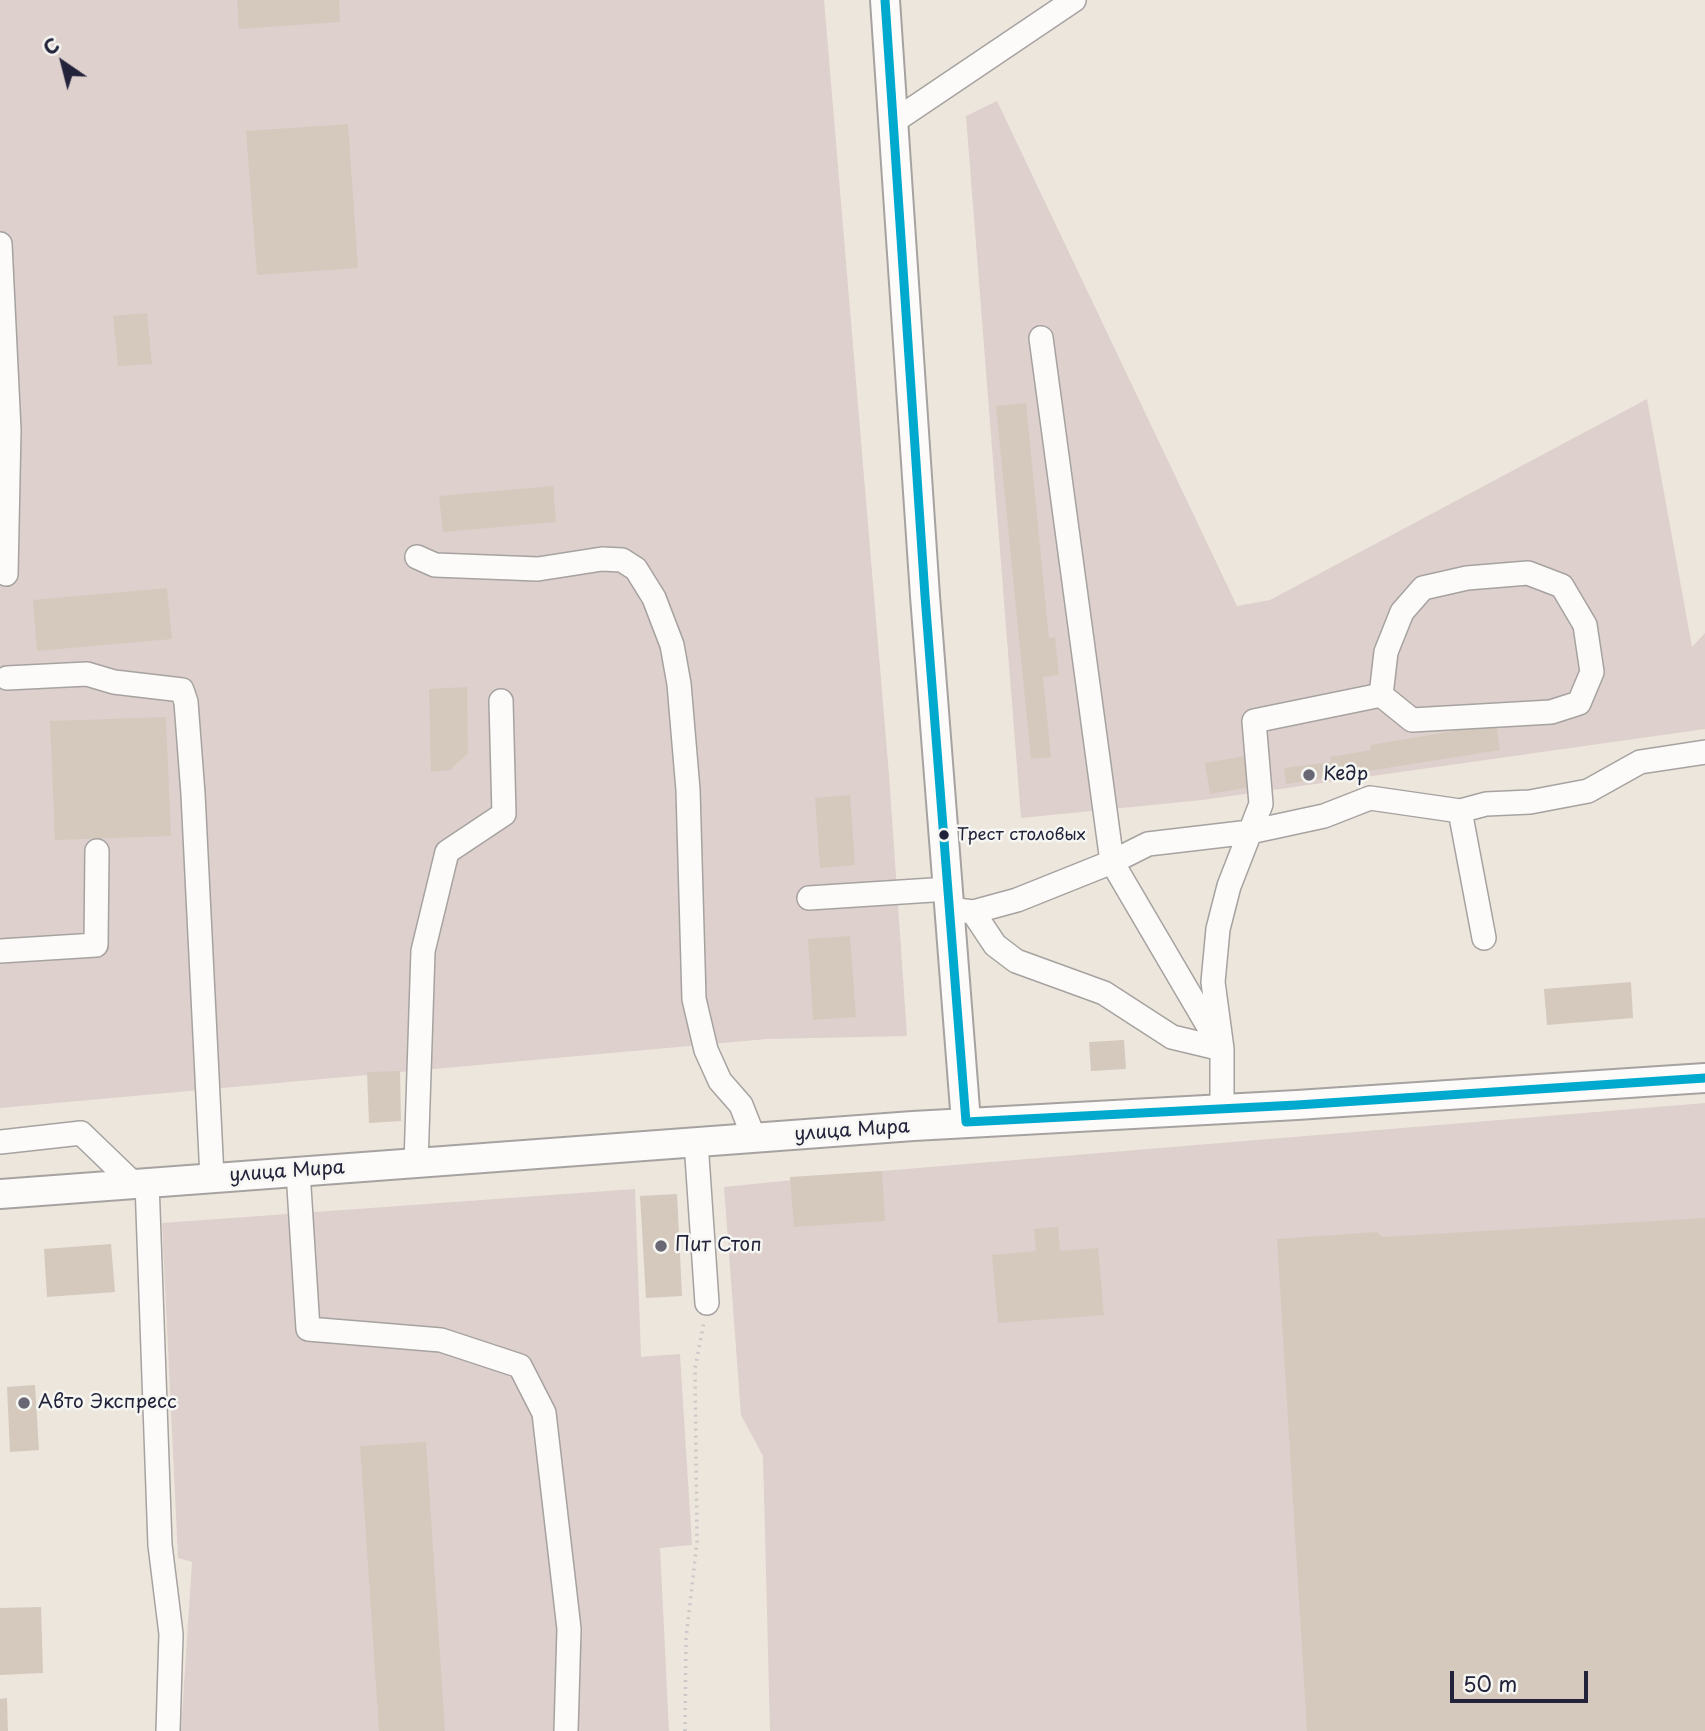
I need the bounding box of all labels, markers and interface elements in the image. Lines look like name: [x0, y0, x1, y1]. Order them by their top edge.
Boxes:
north arrow: [28, 28, 98, 98]
text: С: [37, 30, 65, 61]
place label: Кедр: [1323, 764, 1368, 786]
marker: Кедр: [1301, 767, 1317, 783]
place label: Трест столовых: [957, 825, 1086, 845]
marker: Трест столовых: [937, 828, 951, 842]
street label: улица Мира: [794, 1116, 910, 1146]
street label: улица Мира: [229, 1157, 345, 1187]
place label: Пит Стоп: [675, 1235, 761, 1257]
marker: Пит Стоп: [653, 1238, 669, 1254]
place label: Авто Экспресс: [38, 1392, 177, 1414]
marker: Авто Экспресс: [16, 1395, 32, 1411]
scale bar: [1453, 1658, 1591, 1702]
text: 50 m: [1463, 1667, 1517, 1699]

